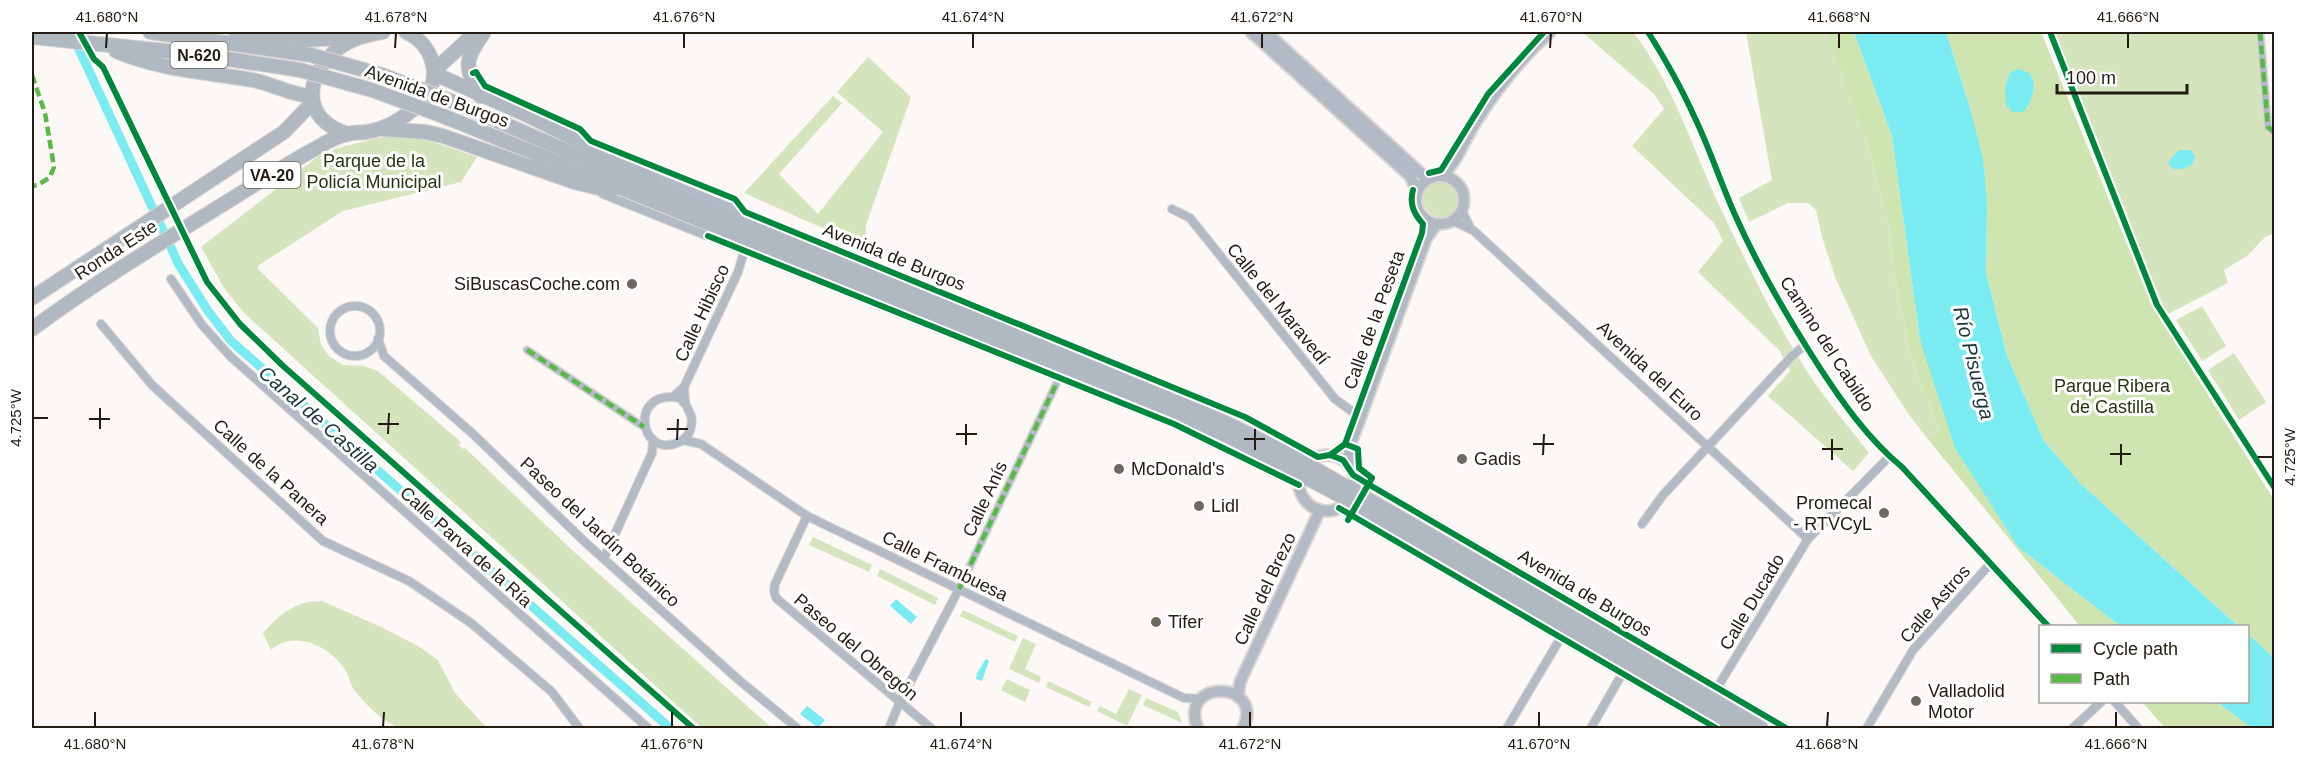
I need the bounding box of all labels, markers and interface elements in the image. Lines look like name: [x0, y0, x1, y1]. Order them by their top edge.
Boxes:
text: 41.680°N: [76, 8, 138, 25]
text: 41.678°N: [365, 8, 427, 25]
text: 41.676°N: [653, 8, 715, 25]
text: 41.674°N: [942, 8, 1004, 25]
text: 41.672°N: [1231, 8, 1293, 25]
text: 41.670°N: [1520, 8, 1582, 25]
text: 41.668°N: [1808, 8, 1870, 25]
text: 41.666°N: [2097, 8, 2159, 25]
road number: N-620: [170, 42, 228, 68]
scale bar: [2057, 57, 2188, 95]
street label: Avenida de Burgos: [362, 61, 512, 131]
text: 100 m: [2066, 68, 2116, 88]
park label: Parque de la Policía Municipal: [306, 151, 442, 192]
road number: VA-20: [244, 162, 300, 188]
street label: Ronda Este: [71, 216, 161, 284]
street label: Avenida de Burgos: [820, 219, 968, 295]
street label: Calle del Maravedí: [1223, 239, 1333, 369]
street label: Calle de la Peseta: [1340, 247, 1409, 392]
street label: Calle Hibisco: [671, 261, 733, 365]
street label: Camino del Cabildo: [1776, 273, 1878, 415]
place label: SiBuscasCoche.com: [454, 274, 620, 294]
marker: SiBuscasCoche.com: [625, 277, 639, 291]
water label: Río Pisuerga: [1949, 304, 1999, 422]
street label: Avenida del Euro: [1593, 317, 1707, 425]
water label: Canal de Castilla: [255, 361, 383, 477]
park label: Parque Ribera de Castilla: [2054, 376, 2171, 417]
text: 4.725°W: [7, 388, 24, 447]
street label: Calle de la Panera: [209, 415, 333, 530]
text: 4.725°W: [2281, 427, 2298, 486]
place label: Gadis: [1474, 449, 1521, 469]
marker: Gadis: [1455, 452, 1469, 466]
street label: Paseo del Jardín Botánico: [516, 453, 684, 611]
street label: Calle Anís: [959, 458, 1011, 540]
place label: McDonald's: [1131, 459, 1224, 479]
marker: McDonald's: [1112, 462, 1126, 476]
street label: Calle Parva de la Ría: [396, 483, 537, 612]
place label: Promecal - RTVCyL: [1793, 493, 1872, 534]
place label: Lidl: [1211, 496, 1239, 516]
marker: Lidl: [1192, 499, 1206, 513]
marker: Promecal - RTVCyL: [1877, 506, 1891, 520]
street label: Calle Frambuesa: [879, 527, 1012, 605]
street label: Calle del Brezo: [1230, 529, 1300, 649]
street label: Avenida de Burgos: [1515, 545, 1655, 641]
street label: Calle Ducado: [1716, 551, 1788, 653]
street label: Calle Astros: [1896, 561, 1974, 647]
street label: Paseo del Obregón: [790, 589, 922, 705]
place label: Tifer: [1168, 612, 1203, 632]
marker: Tifer: [1149, 615, 1163, 629]
legend: [2039, 625, 2249, 703]
text: Cycle path: [2093, 639, 2178, 659]
text: Path: [2093, 669, 2130, 689]
place label: Valladolid Motor: [1928, 681, 2005, 722]
marker: Valladolid Motor: [1909, 694, 1923, 708]
text: 41.680°N: [64, 735, 126, 752]
text: 41.678°N: [352, 735, 414, 752]
text: 41.676°N: [641, 735, 703, 752]
text: 41.674°N: [930, 735, 992, 752]
text: 41.672°N: [1219, 735, 1281, 752]
text: 41.670°N: [1508, 735, 1570, 752]
text: 41.668°N: [1796, 735, 1858, 752]
text: 41.666°N: [2085, 735, 2147, 752]

